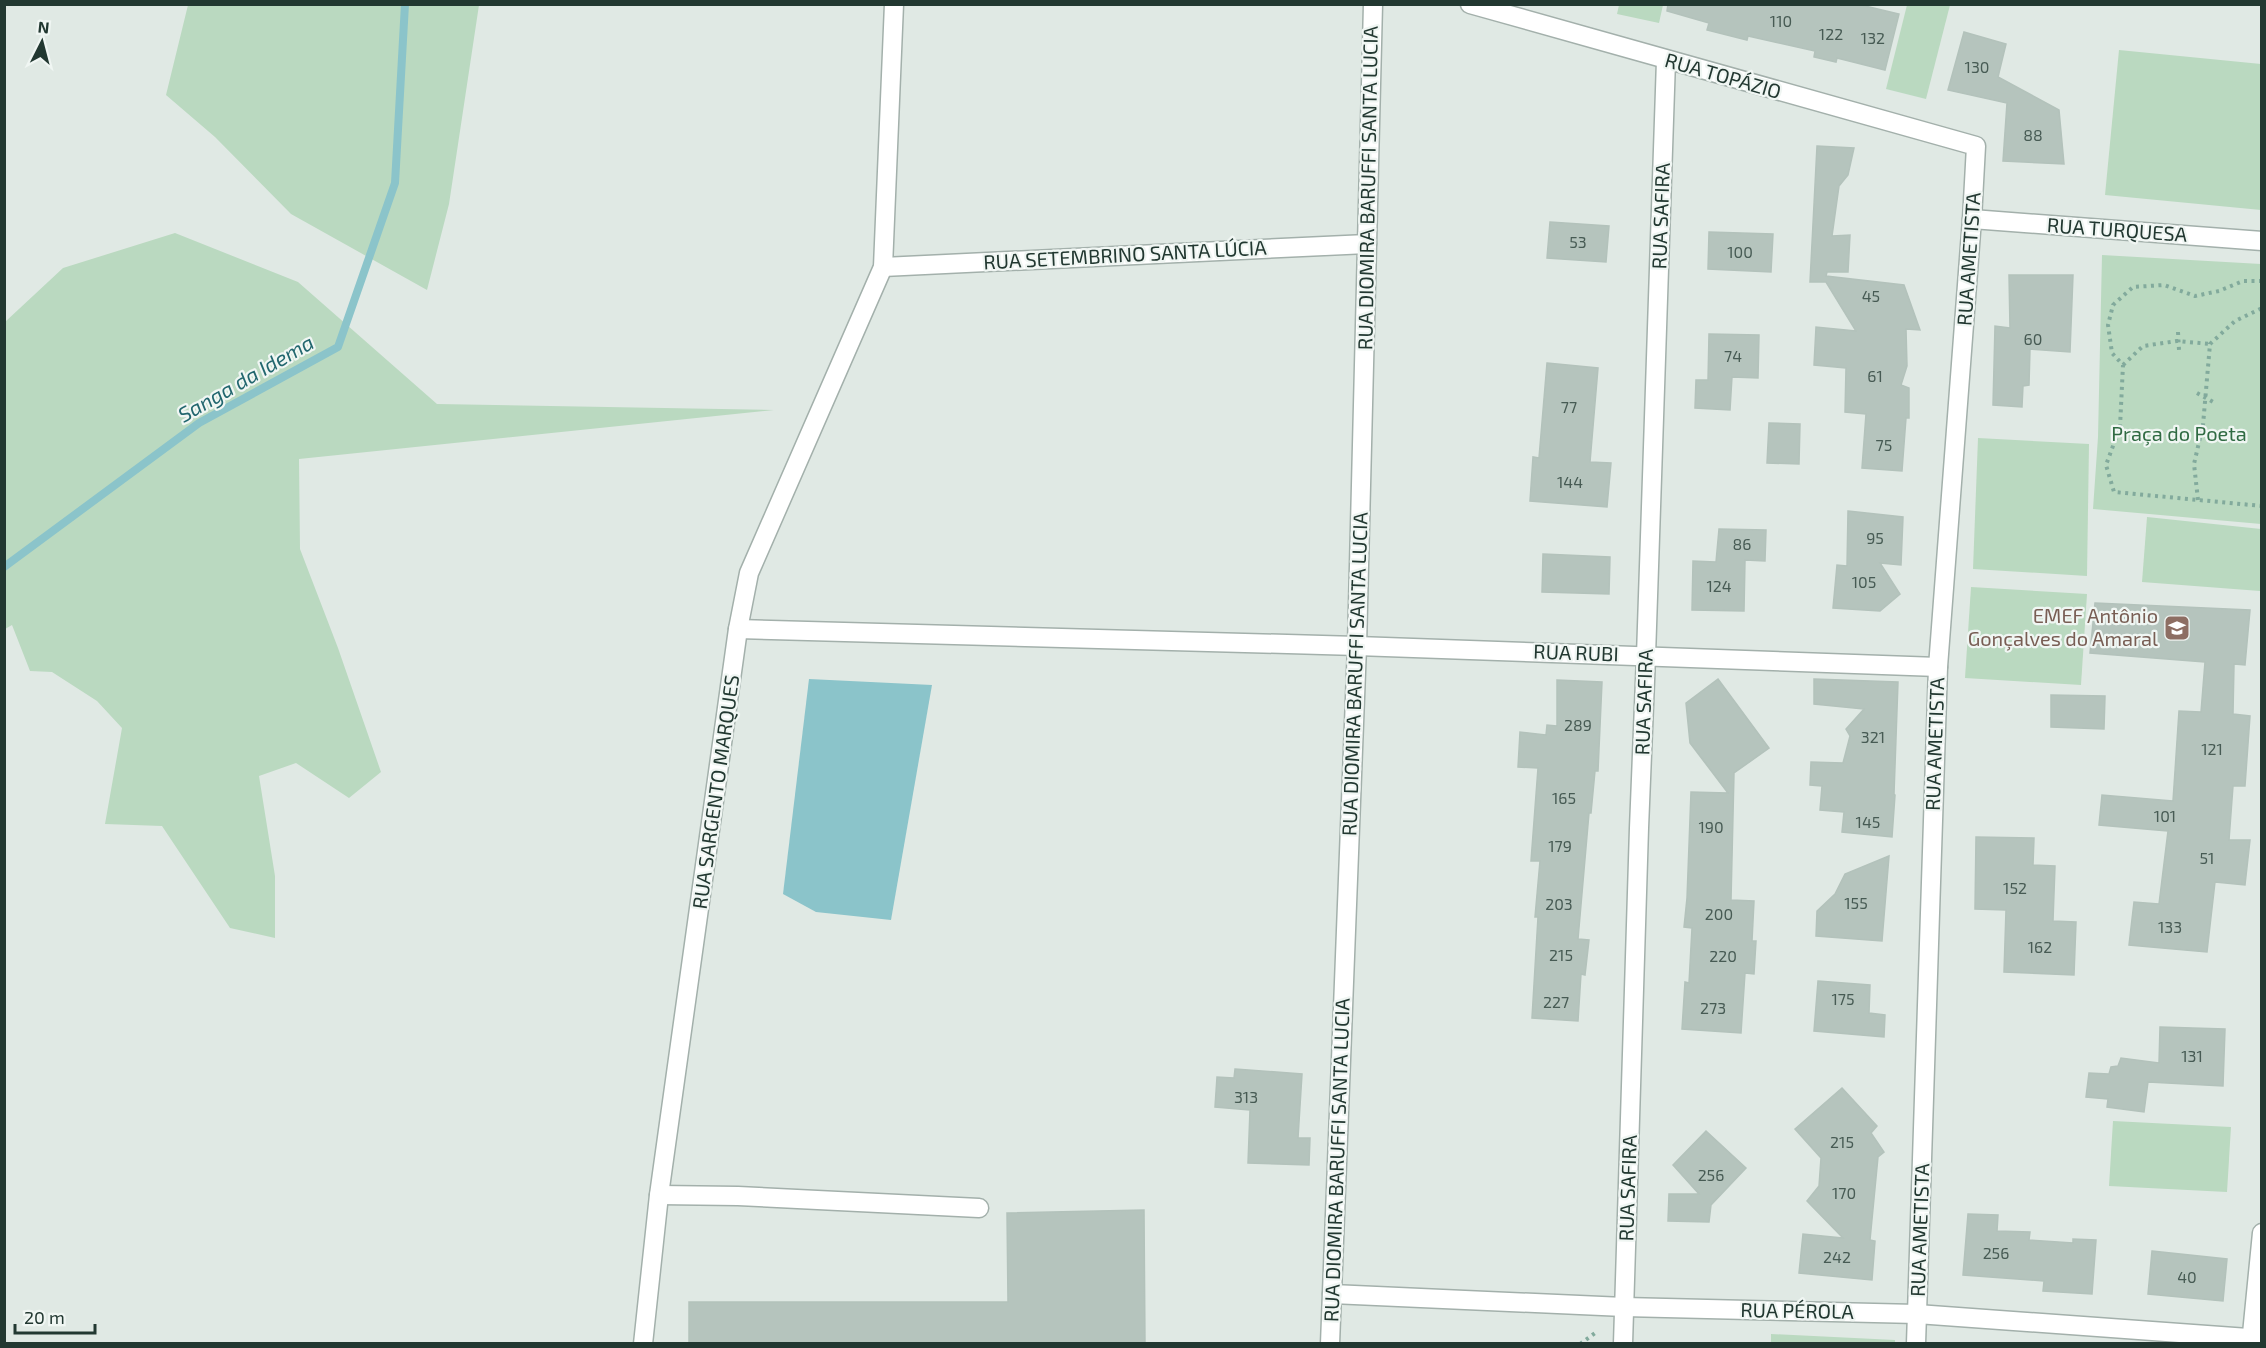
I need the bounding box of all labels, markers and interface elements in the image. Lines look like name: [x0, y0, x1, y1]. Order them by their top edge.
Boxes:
house number: 110: [1770, 11, 1792, 30]
north arrow: [12, 12, 72, 72]
text: N: [37, 17, 50, 37]
house number: 122: [1819, 24, 1843, 43]
street label: RUA DIOMIRA BARUFFI SANTA LUCIA: [1352, 25, 1382, 350]
house number: 132: [1861, 28, 1885, 47]
street label: RUA TOPÁZIO: [1662, 47, 1784, 103]
house number: 130: [1965, 57, 1989, 76]
house number: 88: [2023, 125, 2043, 144]
street label: RUA SAFIRA: [1646, 162, 1674, 270]
street label: RUA AMETISTA: [1951, 191, 1985, 326]
street label: RUA TURQUESA: [2046, 212, 2189, 246]
house number: 53: [1569, 232, 1587, 251]
street label: RUA SETEMBRINO SANTA LÚCIA: [983, 235, 1268, 273]
house number: 100: [1727, 242, 1753, 261]
house number: 45: [1862, 286, 1880, 305]
water label: Sanga da Idema: [173, 329, 318, 427]
house number: 60: [2024, 329, 2042, 348]
house number: 74: [1724, 346, 1742, 365]
house number: 61: [1867, 366, 1883, 385]
house number: 77: [1561, 397, 1577, 416]
park label: Praça do Poeta: [2111, 421, 2247, 446]
house number: 75: [1876, 435, 1892, 454]
house number: 144: [1557, 472, 1583, 491]
street label: RUA DIOMIRA BARUFFI SANTA LUCIA: [1336, 511, 1372, 836]
house number: 95: [1866, 528, 1884, 547]
house number: 86: [1733, 534, 1751, 553]
house number: 105: [1852, 572, 1876, 591]
house number: 124: [1706, 576, 1732, 595]
place label: EMEF Antônio Gonçalves do Amaral: [1968, 603, 2158, 651]
school or university icon: EMEF Antônio Gonçalves do Amaral: [2162, 613, 2192, 643]
street label: RUA RUBI: [1533, 639, 1619, 665]
street label: RUA SAFIRA: [1629, 648, 1657, 756]
street label: RUA SARGENTO MARQUES: [687, 673, 743, 911]
street label: RUA AMETISTA: [1920, 676, 1948, 811]
house number: 289: [1564, 715, 1592, 734]
house number: 321: [1861, 727, 1885, 746]
house number: 121: [2201, 739, 2223, 758]
house number: 165: [1552, 788, 1576, 807]
house number: 101: [2154, 806, 2176, 825]
house number: 145: [1856, 812, 1880, 831]
house number: 190: [1698, 817, 1724, 836]
house number: 179: [1548, 836, 1572, 855]
house number: 51: [2200, 848, 2214, 867]
house number: 152: [2003, 878, 2027, 897]
house number: 155: [1844, 893, 1868, 912]
house number: 203: [1545, 894, 1573, 913]
house number: 200: [1705, 904, 1733, 923]
house number: 133: [2158, 917, 2182, 936]
house number: 162: [2028, 937, 2052, 956]
house number: 215: [1549, 945, 1573, 964]
house number: 220: [1709, 946, 1737, 965]
house number: 175: [1831, 989, 1855, 1008]
house number: 227: [1543, 992, 1569, 1011]
street label: RUA DIOMIRA BARUFFI SANTA LUCIA: [1318, 997, 1354, 1322]
house number: 273: [1700, 998, 1726, 1017]
house number: 131: [2181, 1046, 2203, 1065]
house number: 313: [1234, 1087, 1258, 1106]
house number: 215: [1830, 1132, 1854, 1151]
street label: RUA SAFIRA: [1613, 1134, 1641, 1242]
street label: RUA AMETISTA: [1905, 1162, 1933, 1297]
house number: 256: [1698, 1165, 1724, 1184]
house number: 170: [1832, 1183, 1856, 1202]
house number: 256: [1983, 1243, 2009, 1262]
house number: 242: [1823, 1247, 1851, 1266]
house number: 40: [2177, 1267, 2197, 1286]
scale bar: [15, 1297, 94, 1335]
street label: RUA PÉROLA: [1740, 1297, 1855, 1323]
text: 20 m: [24, 1306, 65, 1328]

